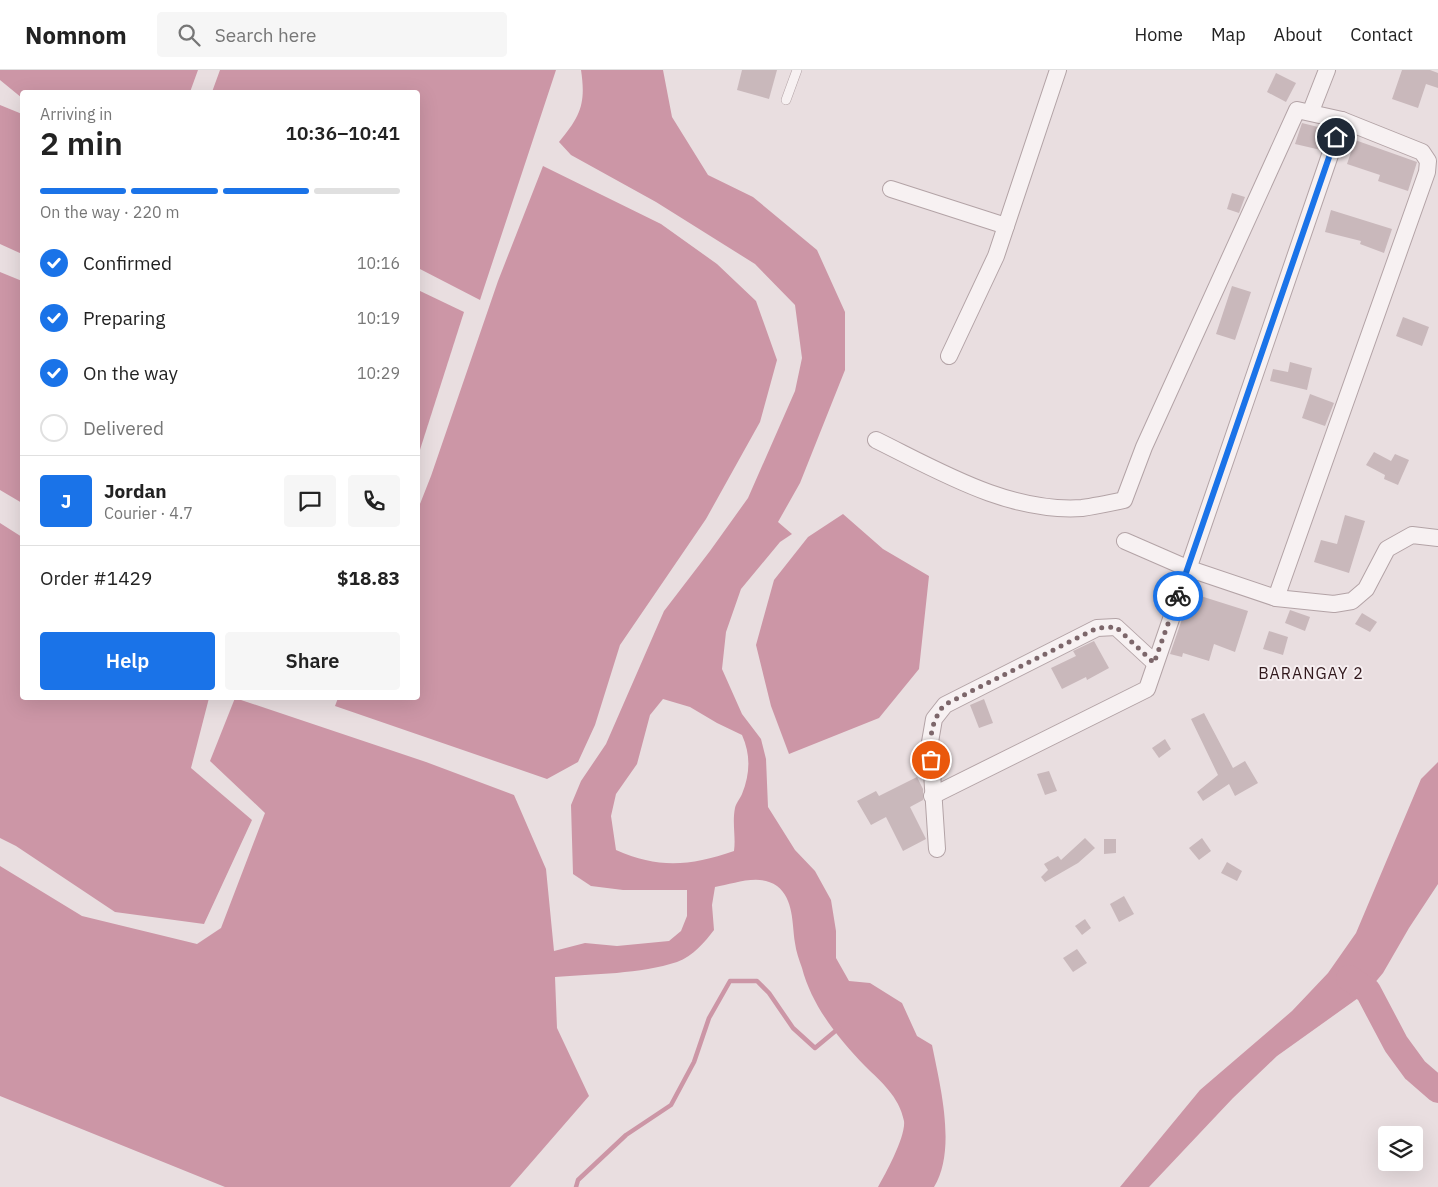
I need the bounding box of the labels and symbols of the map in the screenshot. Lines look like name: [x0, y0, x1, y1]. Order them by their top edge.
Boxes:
pin: [1315, 116, 1357, 158]
courier: [1153, 571, 1203, 621]
district label: BARANGAY 2: [1258, 663, 1364, 683]
pin: [910, 739, 952, 781]

